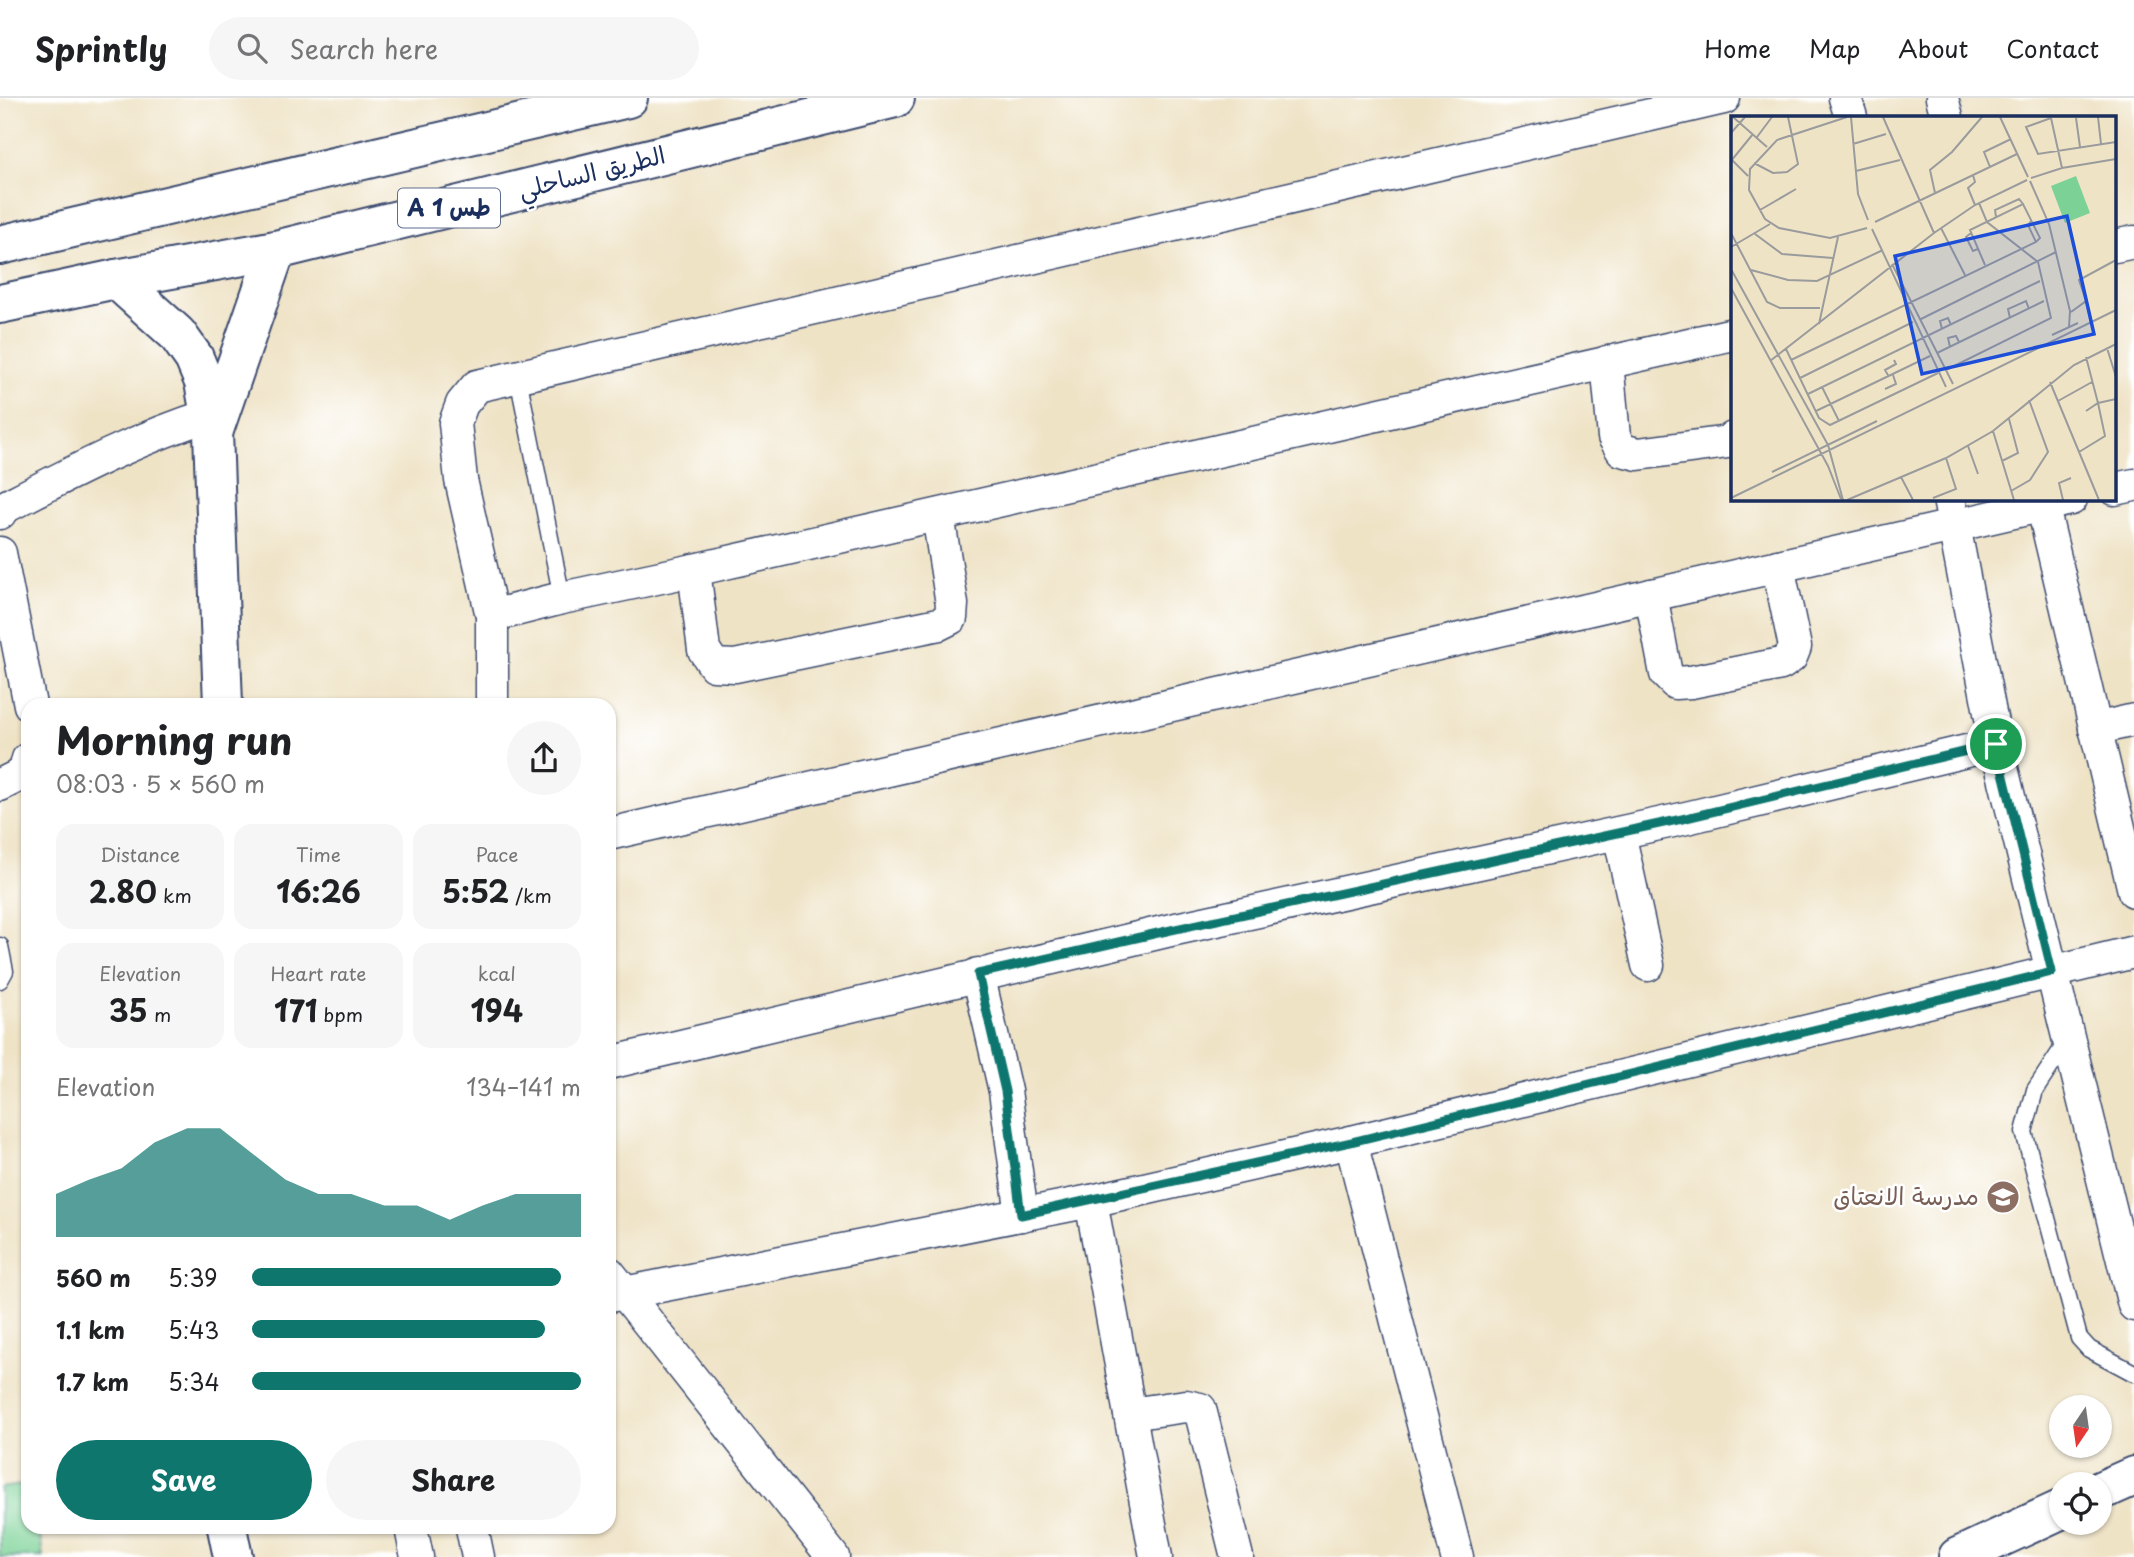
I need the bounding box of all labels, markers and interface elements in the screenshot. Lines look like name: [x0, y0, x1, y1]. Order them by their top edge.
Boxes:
search box: [209, 17, 699, 80]
text: Sprintly: [35, 23, 167, 73]
icon: search: [233, 29, 271, 67]
text: Search here: [289, 29, 438, 68]
text: Home: [1704, 30, 1771, 66]
text: Map: [1809, 30, 1860, 66]
text: About: [1898, 30, 1968, 66]
text: Contact: [2006, 30, 2099, 66]
inset map: [1731, 116, 2116, 500]
street label: الطريق الساحلي: [514, 135, 670, 212]
road number: A 1 طس: [398, 188, 500, 228]
text: Morning run: [56, 711, 292, 768]
pin: [1966, 714, 2026, 774]
button: share: [507, 721, 581, 795]
icon: arrive: [1977, 725, 2015, 763]
text: 08:03 · 5 × 560 m: [56, 766, 265, 801]
text: Distance: [100, 840, 180, 868]
text: Time: [296, 840, 341, 868]
text: Pace: [475, 840, 518, 868]
text: 2.80: [89, 868, 157, 913]
text: 16:26: [276, 868, 361, 913]
text: 5:52: [442, 868, 509, 913]
text: km: [157, 881, 192, 909]
text: /km: [509, 881, 552, 909]
text: Elevation: [99, 959, 181, 987]
text: Heart rate: [271, 959, 366, 987]
text: kcal: [478, 959, 516, 987]
text: 35: [109, 987, 148, 1032]
text: 171: [274, 987, 317, 1032]
text: 194: [470, 987, 523, 1032]
text: m: [148, 1000, 171, 1028]
text: bpm: [317, 1000, 363, 1028]
text: Elevation: [56, 1069, 155, 1104]
text: 134–141 m: [466, 1069, 581, 1104]
place label: مدرسة الانعتاق: [1833, 1177, 1979, 1213]
school or university icon: مدرسة الانعتاق: [1984, 1178, 2022, 1216]
text: 560 m: [56, 1260, 131, 1295]
text: 5:39: [168, 1260, 218, 1295]
text: 1.1 km: [56, 1312, 125, 1347]
text: 5:43: [168, 1312, 219, 1347]
text: 1.7 km: [56, 1364, 129, 1399]
text: 5:34: [168, 1364, 220, 1399]
north arrow: [2049, 1395, 2112, 1458]
map controls: [2049, 1395, 2112, 1535]
button: Save: [56, 1440, 312, 1520]
button: Share: [326, 1440, 581, 1520]
button: locate: [2049, 1472, 2112, 1535]

